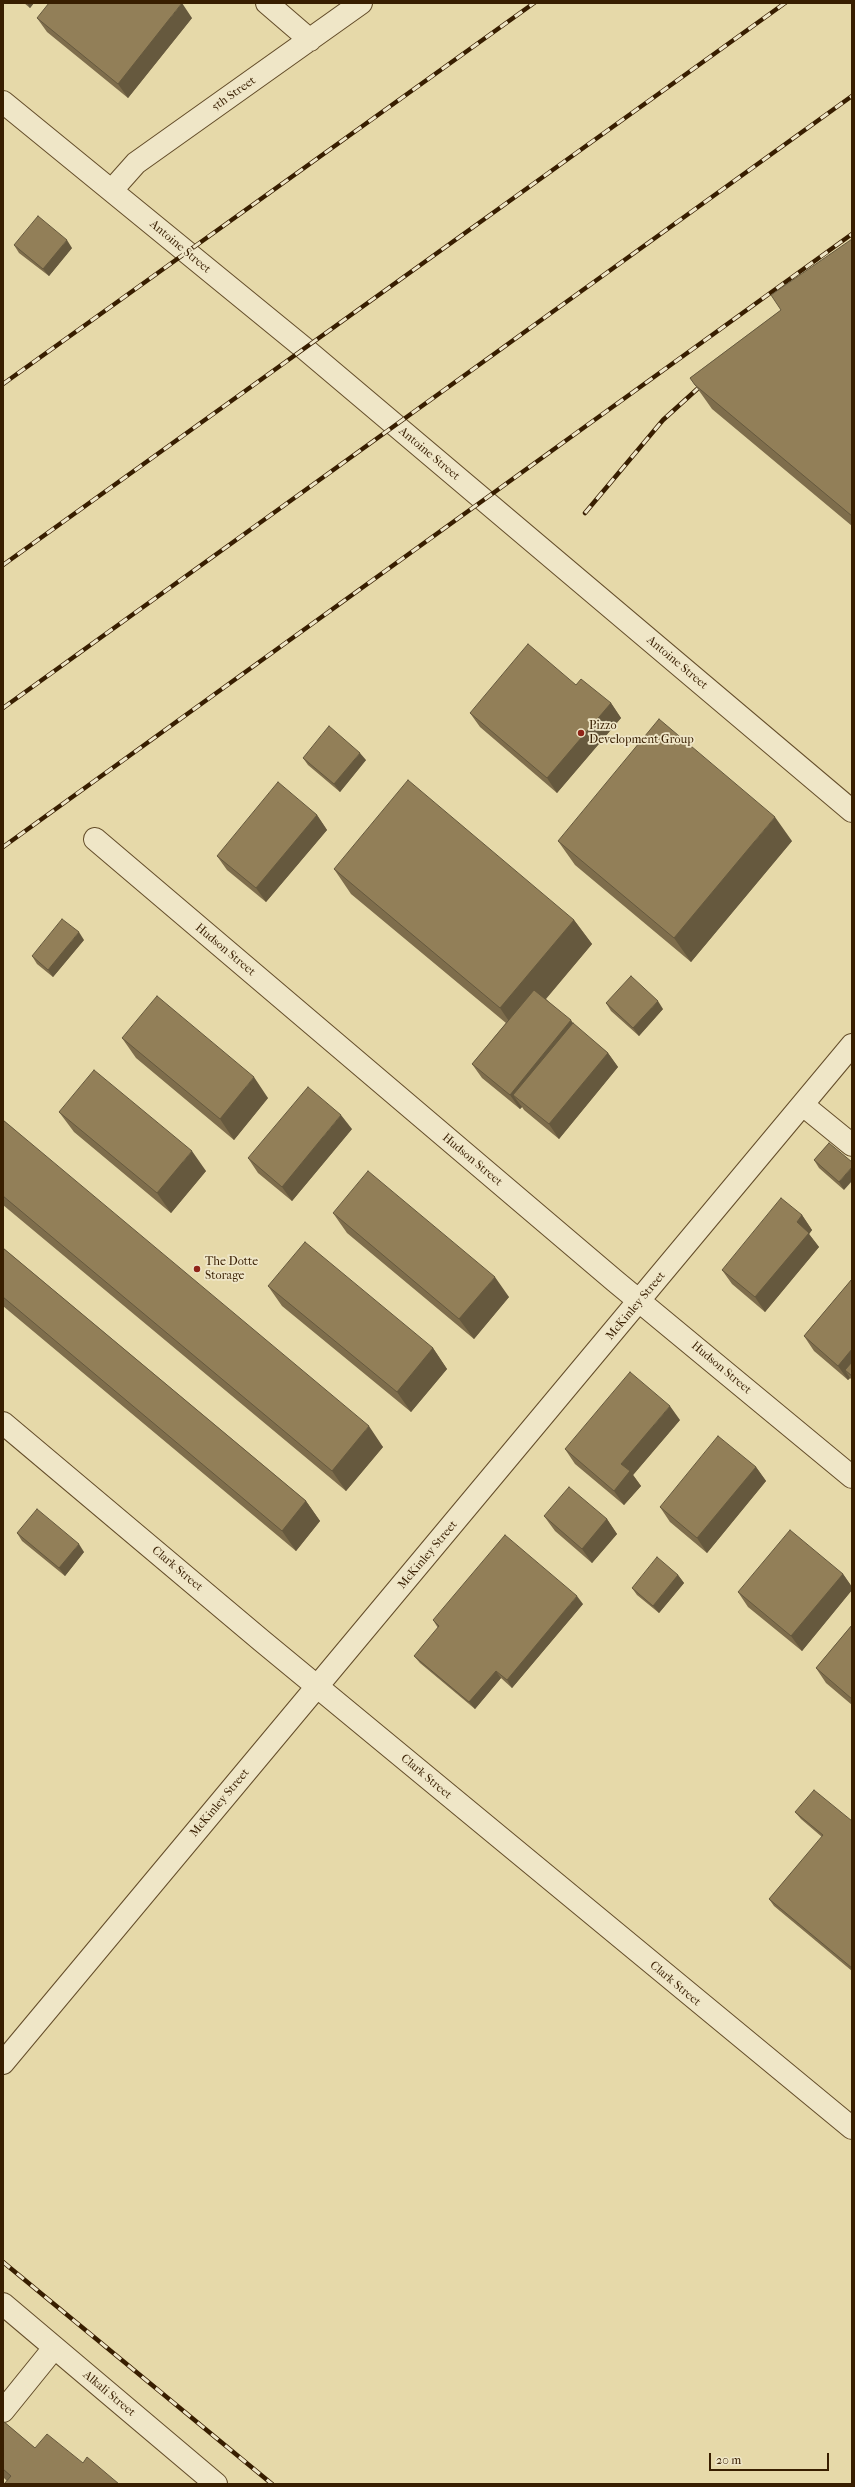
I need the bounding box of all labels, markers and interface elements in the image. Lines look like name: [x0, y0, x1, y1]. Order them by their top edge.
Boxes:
street label: 5th Street: [209, 74, 259, 114]
street label: Antoine Street: [146, 217, 214, 277]
street label: Antoine Street: [395, 424, 463, 484]
street label: Antoine Street: [643, 633, 711, 693]
place label: Pizzo Development Group: [589, 719, 694, 747]
marker: Pizzo Development Group: [576, 728, 586, 738]
street label: Hudson Street: [192, 921, 258, 979]
street label: Hudson Street: [439, 1131, 505, 1189]
place label: The Dotte Storage: [205, 1255, 258, 1283]
marker: The Dotte Storage: [192, 1264, 202, 1274]
street label: McKinley Street: [603, 1269, 669, 1343]
street label: Hudson Street: [688, 1339, 754, 1397]
street label: McKinley Street: [395, 1518, 461, 1592]
street label: Clark Street: [148, 1543, 206, 1595]
street label: Clark Street: [397, 1751, 455, 1803]
street label: McKinley Street: [187, 1766, 253, 1840]
street label: Clark Street: [646, 1958, 704, 2010]
street label: Alkali Street: [80, 2368, 138, 2420]
scale bar: [711, 2445, 831, 2471]
text: 20 m: [716, 2453, 741, 2467]

